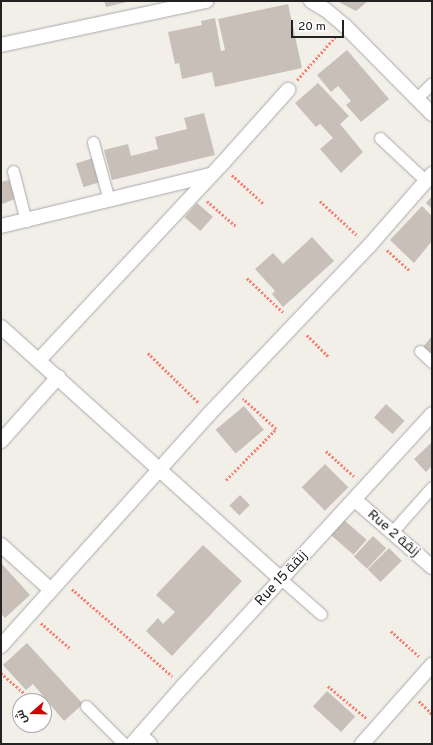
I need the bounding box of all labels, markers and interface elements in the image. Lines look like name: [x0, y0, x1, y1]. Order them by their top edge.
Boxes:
scale bar: [293, 12, 346, 38]
text: 20 m: [298, 19, 326, 35]
street label: Rue 2 زنقة: [363, 507, 423, 561]
street label: Rue 15 زنقة: [252, 548, 312, 610]
north arrow: [12, 693, 52, 733]
text: ش: [13, 708, 31, 726]

